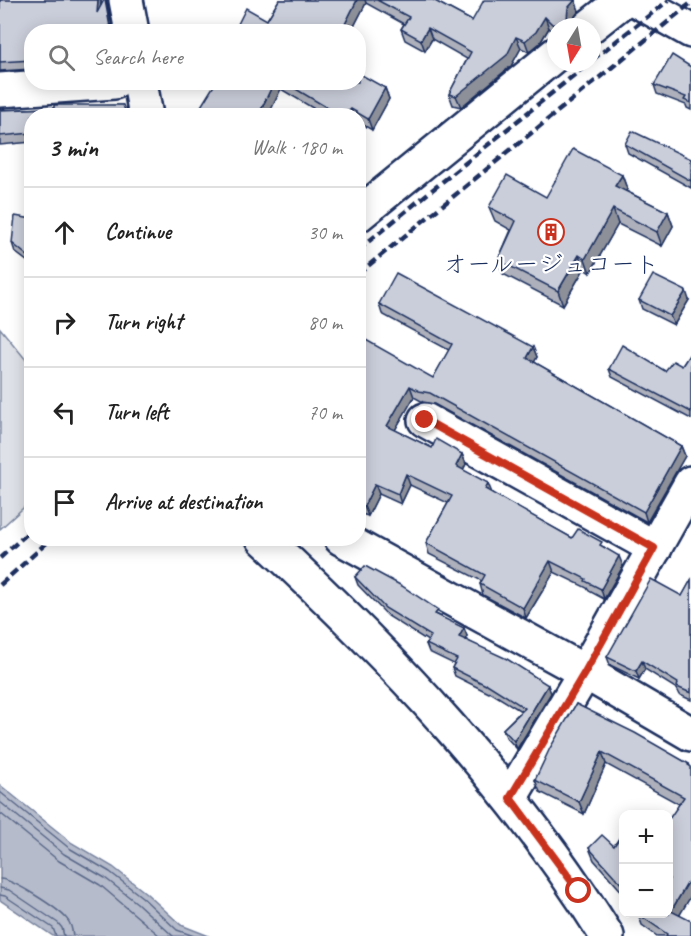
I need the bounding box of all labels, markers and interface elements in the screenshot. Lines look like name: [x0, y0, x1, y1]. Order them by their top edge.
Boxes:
north arrow: [547, 18, 601, 72]
search box: [24, 24, 366, 90]
icon: search: [45, 41, 78, 74]
text: Search here: [93, 43, 183, 71]
text: 3 min: [48, 131, 98, 164]
text: Walk · 180 m: [252, 135, 342, 160]
icon: ahead: [48, 216, 81, 249]
building icon: オールージュコート: [536, 217, 566, 247]
text: Continue: [105, 218, 171, 246]
text: 30 m: [308, 220, 342, 245]
place label: オールージュコート: [443, 249, 659, 279]
icon: right: [48, 306, 81, 339]
text: Turn right: [105, 308, 182, 336]
text: 80 m: [308, 310, 342, 335]
icon: left: [48, 396, 81, 429]
text: Turn left: [105, 398, 169, 426]
text: 70 m: [308, 400, 342, 425]
route end: [411, 406, 437, 432]
icon: arrive: [48, 486, 81, 519]
text: Arrive at destination: [105, 488, 262, 516]
map controls: [619, 810, 673, 918]
button: +: [619, 810, 673, 864]
button: −: [619, 864, 673, 918]
route start: [565, 877, 591, 903]

